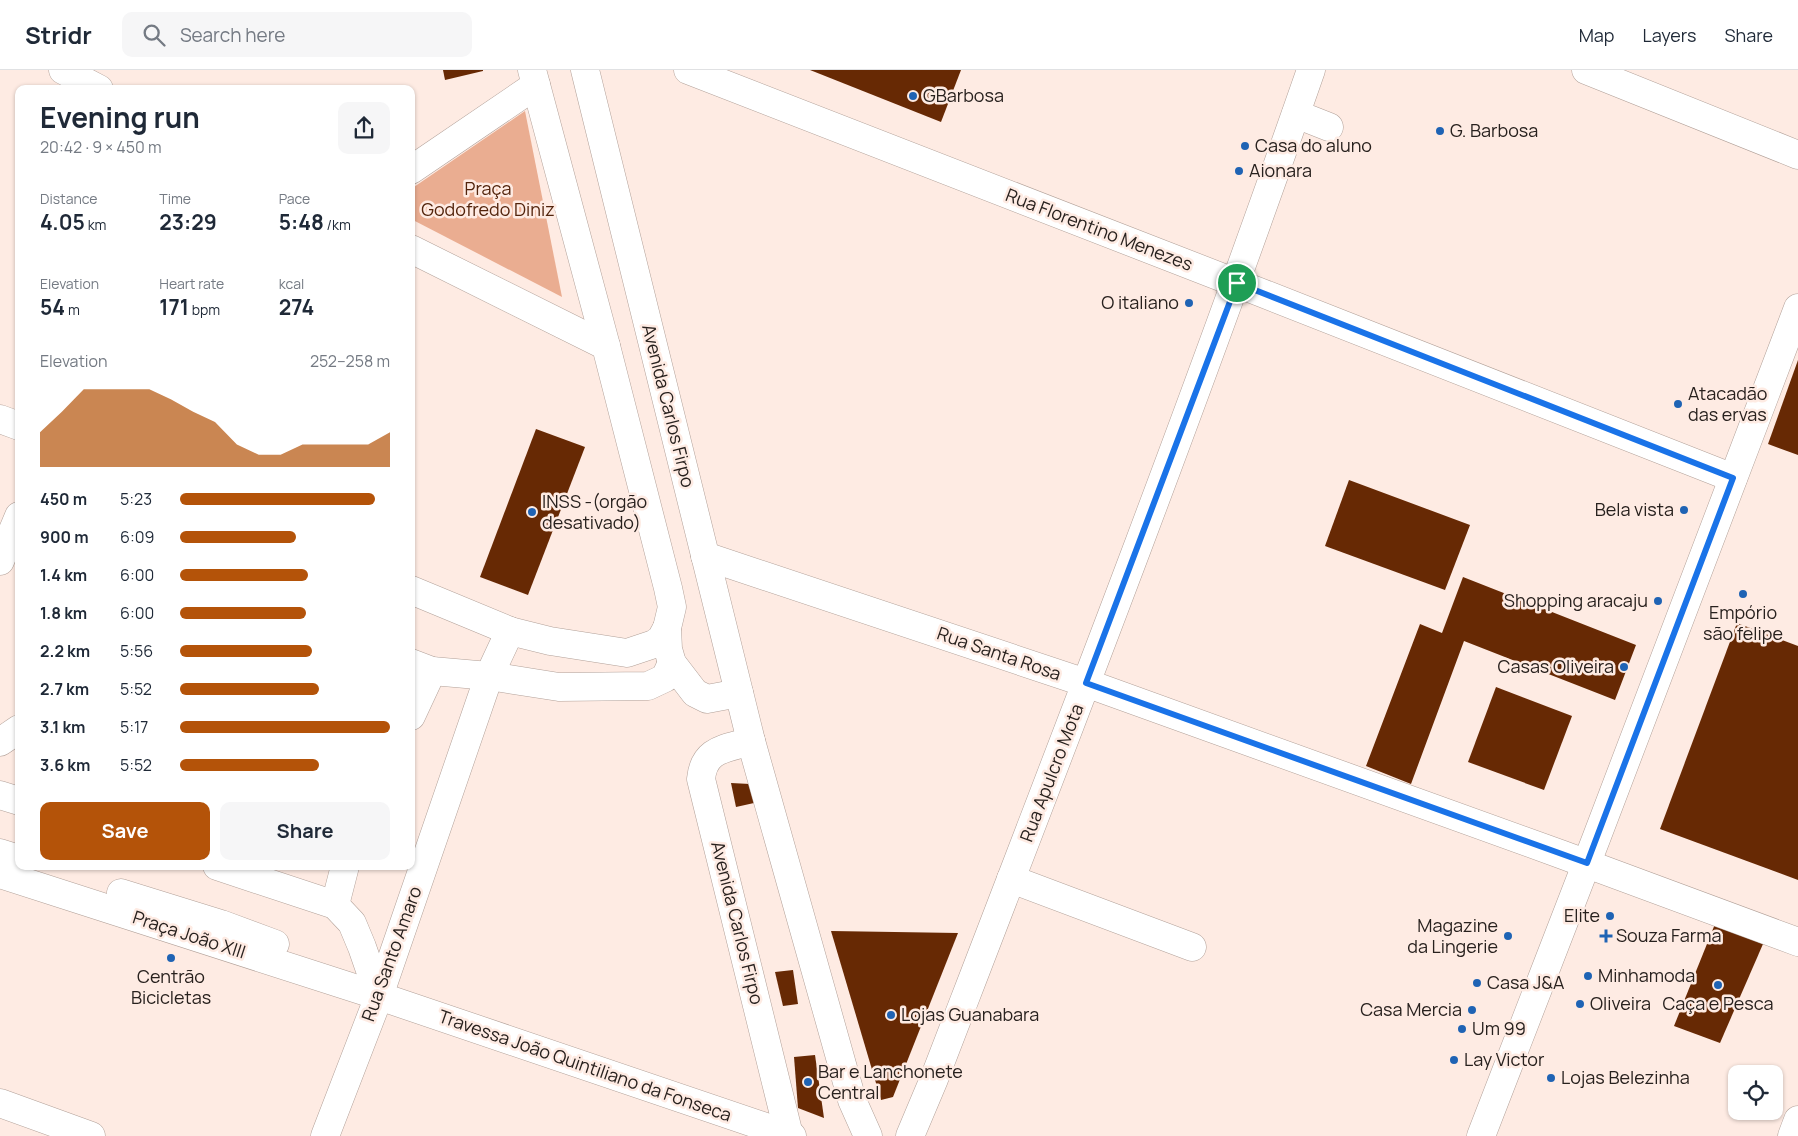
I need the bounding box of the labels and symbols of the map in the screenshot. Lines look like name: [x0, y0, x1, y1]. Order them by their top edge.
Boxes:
place label: GBarbosa: [923, 83, 1004, 107]
marker: GBarbosa: [907, 90, 919, 102]
place label: G. Barbosa: [1450, 118, 1538, 142]
marker: G. Barbosa: [1434, 125, 1446, 137]
place label: Casa do aluno: [1255, 133, 1372, 157]
marker: Casa do aluno: [1239, 140, 1251, 152]
place label: Aionara: [1249, 158, 1312, 182]
marker: Aionara: [1233, 165, 1245, 177]
park label: Praça Godofredo Diniz: [421, 176, 555, 221]
street label: Rua Florentino Menezes: [1002, 182, 1196, 276]
pin: [1216, 262, 1258, 304]
place label: O italiano: [1101, 290, 1179, 314]
marker: O italiano: [1183, 297, 1195, 309]
street label: Avenida Carlos Firpo: [637, 322, 701, 490]
place label: Atacadão das ervas: [1688, 381, 1767, 426]
marker: Atacadão das ervas: [1672, 398, 1684, 410]
place label: INSS -(orgão desativado): [542, 489, 647, 534]
place label: Bela vista: [1595, 497, 1674, 521]
marker: Bela vista: [1678, 504, 1690, 516]
marker: INSS -(orgão desativado): [526, 506, 538, 518]
place label: Shopping aracaju: [1504, 588, 1648, 612]
marker: Empório são felipe: [1737, 588, 1749, 600]
marker: Shopping aracaju: [1652, 595, 1664, 607]
place label: Empório são felipe: [1703, 600, 1783, 645]
street label: Rua Santa Rosa: [934, 621, 1064, 685]
place label: Casas Oliveira: [1498, 654, 1614, 678]
marker: Casas Oliveira: [1618, 661, 1630, 673]
street label: Rua Apulcro Mota: [1014, 700, 1088, 845]
street label: Avenida Carlos Firpo: [706, 839, 770, 1007]
street label: Rua Santo Amaro: [355, 883, 427, 1025]
place label: Elite: [1564, 903, 1600, 927]
street label: Praça João XIII: [130, 905, 249, 964]
marker: Elite: [1604, 910, 1616, 922]
place label: Magazine da Lingerie: [1407, 913, 1498, 958]
place label: Souza Farma: [1616, 923, 1721, 947]
marker: Magazine da Lingerie: [1502, 930, 1514, 942]
marker: Souza Farma: [1600, 930, 1612, 942]
marker: Centrão Bicicletas: [165, 952, 177, 964]
place label: Minhamoda: [1598, 963, 1695, 987]
place label: Centrão Bicicletas: [131, 964, 211, 1009]
place label: Casa J&A: [1487, 970, 1565, 994]
marker: Minhamoda: [1582, 970, 1594, 982]
marker: Casa J&A: [1471, 977, 1483, 989]
marker: Caça e Pesca: [1712, 979, 1724, 991]
place label: Oliveira: [1590, 991, 1651, 1015]
place label: Caça e Pesca: [1662, 991, 1774, 1015]
place label: Casa Mercia: [1360, 997, 1462, 1021]
marker: Oliveira: [1574, 998, 1586, 1010]
place label: Lojas Guanabara: [901, 1002, 1039, 1026]
street label: Travessa João Quintiliano da Fonseca: [436, 1004, 735, 1127]
marker: Casa Mercia: [1466, 1004, 1478, 1016]
marker: Lojas Guanabara: [885, 1009, 897, 1021]
place label: Um 99: [1472, 1016, 1526, 1040]
marker: Um 99: [1456, 1023, 1468, 1035]
place label: Lay Victor: [1464, 1047, 1545, 1071]
marker: Lay Victor: [1448, 1054, 1460, 1066]
place label: Bar e Lanchonete Central: [818, 1059, 963, 1104]
place label: Lojas Belezinha: [1561, 1065, 1690, 1089]
marker: Lojas Belezinha: [1545, 1072, 1557, 1084]
marker: Bar e Lanchonete Central: [802, 1076, 814, 1088]

